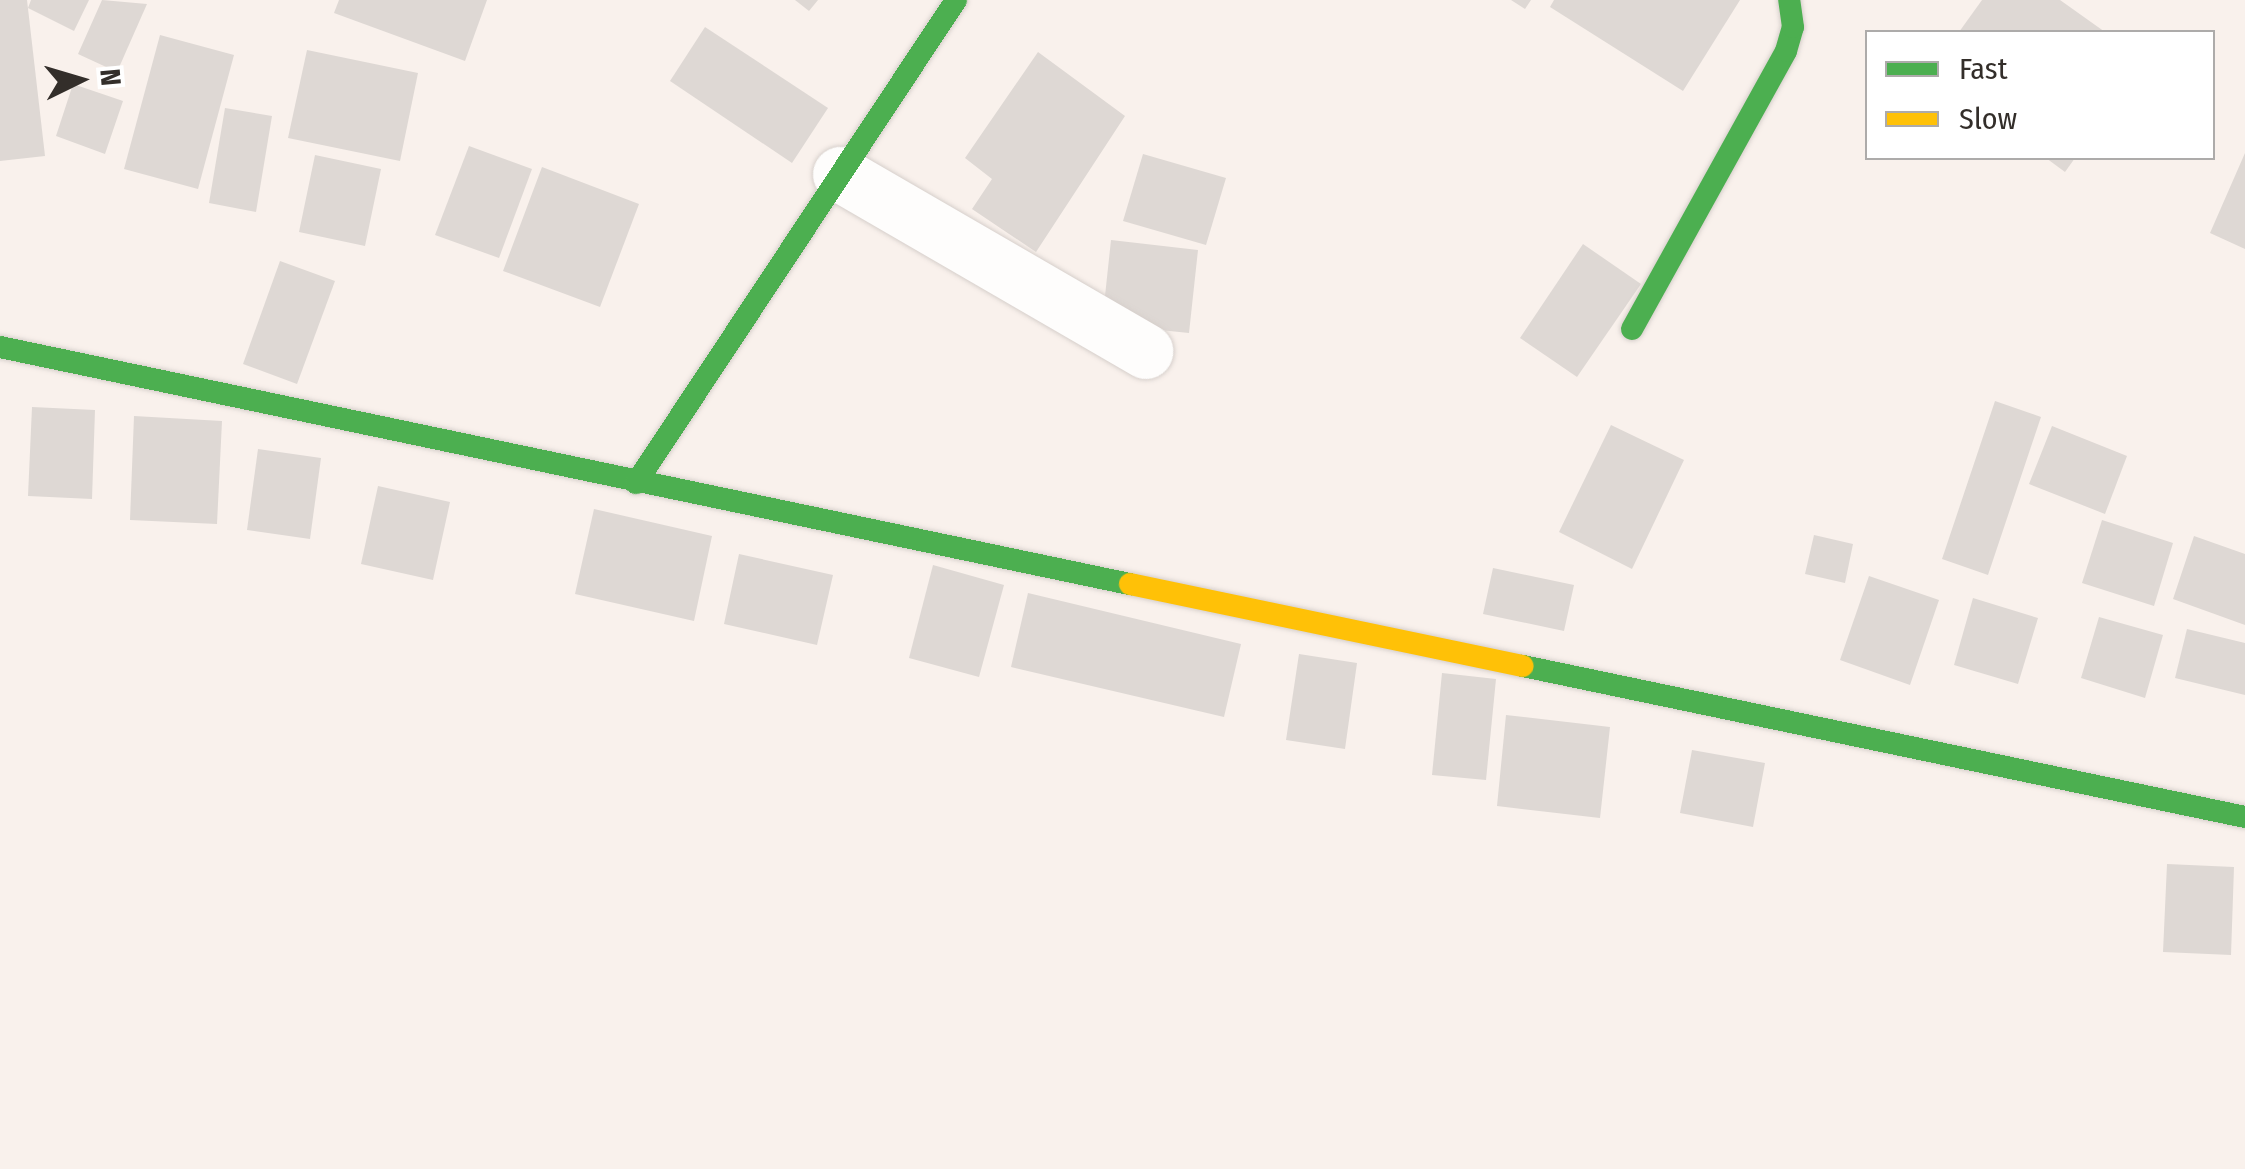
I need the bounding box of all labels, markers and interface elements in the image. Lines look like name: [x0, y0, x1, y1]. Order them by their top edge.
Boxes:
north arrow: [30, 30, 130, 130]
legend: [1865, 30, 2215, 160]
text: Fast: [1959, 51, 2007, 87]
text: N: [93, 68, 128, 87]
text: Slow: [1959, 101, 2017, 137]

